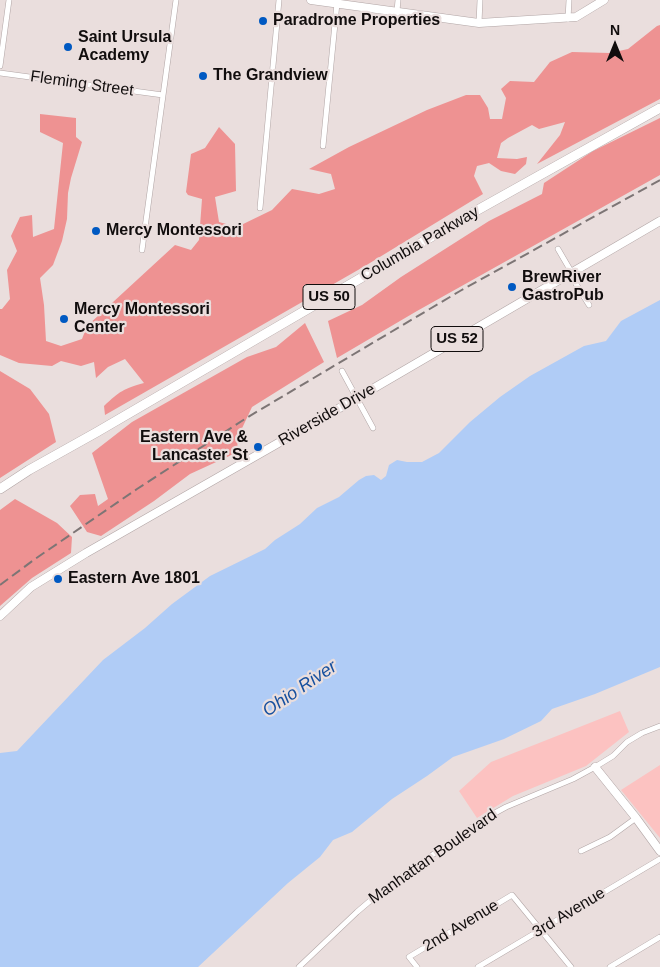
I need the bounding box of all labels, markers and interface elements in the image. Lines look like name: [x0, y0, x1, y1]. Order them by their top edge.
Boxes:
place label: Paradrome Properties: [273, 11, 440, 31]
marker: Paradrome Properties: [257, 15, 269, 27]
north arrow: [590, 20, 640, 70]
text: N: [610, 22, 620, 38]
place label: Saint Ursula Academy: [78, 28, 171, 66]
marker: Saint Ursula Academy: [62, 41, 74, 53]
place label: The Grandview: [213, 66, 328, 86]
street label: Fleming Street: [29, 67, 135, 101]
marker: The Grandview: [197, 70, 209, 82]
street label: Columbia Parkway: [357, 202, 483, 286]
place label: Mercy Montessori: [106, 221, 242, 241]
marker: Mercy Montessori: [90, 225, 102, 237]
place label: BrewRiver GastroPub: [522, 268, 604, 306]
marker: BrewRiver GastroPub: [506, 281, 518, 293]
road number: US 50: [303, 284, 355, 310]
place label: Mercy Montessori Center: [74, 300, 210, 338]
marker: Mercy Montessori Center: [58, 313, 70, 325]
road number: US 52: [431, 326, 483, 352]
street label: Riverside Drive: [275, 380, 379, 450]
place label: Eastern Ave & Lancaster St: [140, 428, 248, 466]
marker: Eastern Ave & Lancaster St: [252, 441, 264, 453]
place label: Eastern Ave 1801: [68, 569, 200, 589]
marker: Eastern Ave 1801: [52, 573, 64, 585]
water label: Ohio River: [259, 656, 341, 722]
street label: Manhattan Boulevard: [365, 806, 501, 908]
street label: 3rd Avenue: [529, 884, 609, 942]
street label: 2nd Avenue: [420, 896, 502, 956]

